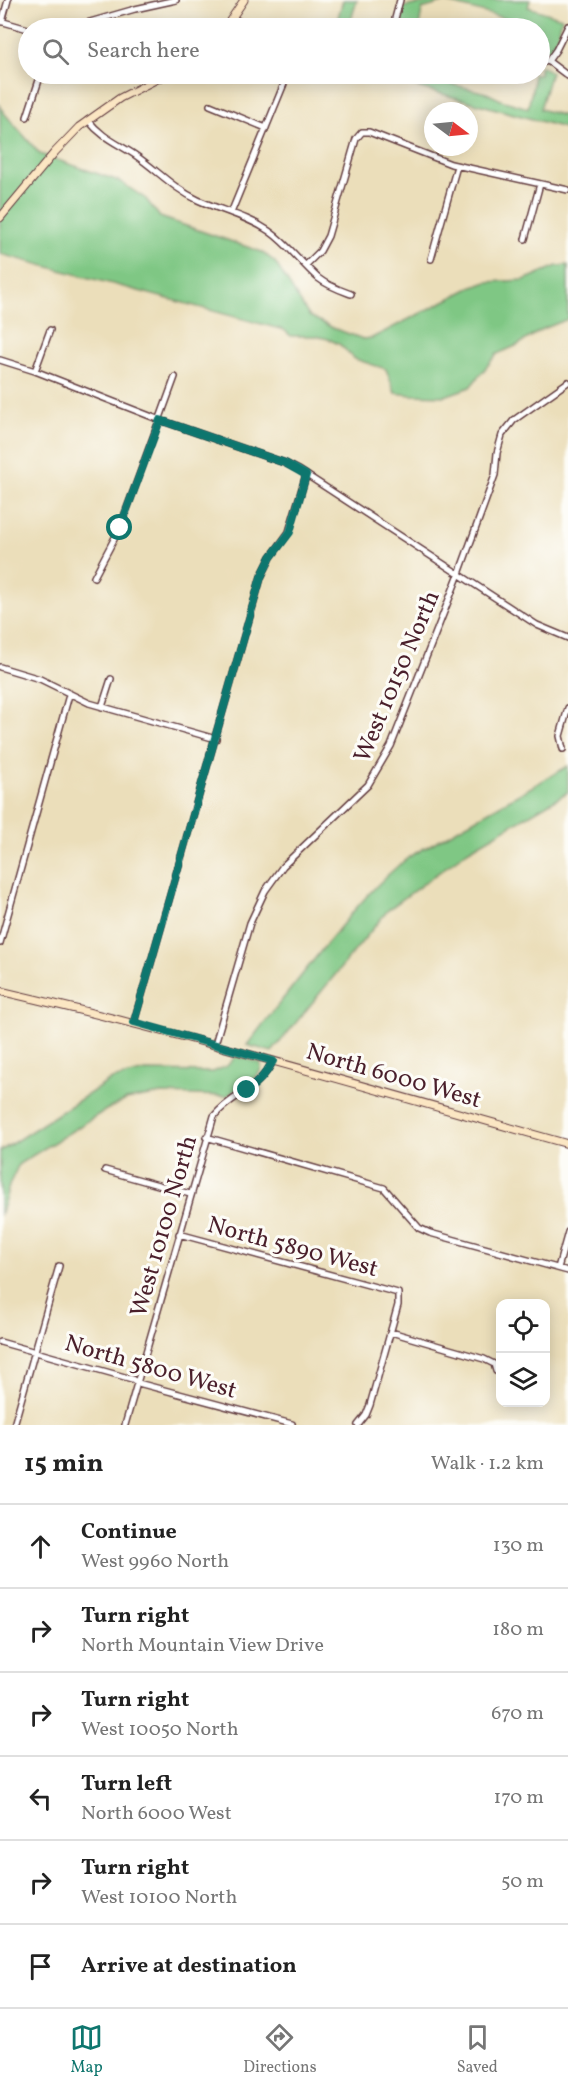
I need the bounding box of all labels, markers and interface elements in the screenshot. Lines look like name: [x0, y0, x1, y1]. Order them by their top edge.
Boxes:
search box: [18, 18, 550, 84]
icon: search: [39, 35, 72, 68]
text: Search here: [87, 36, 200, 67]
north arrow: [424, 102, 478, 156]
route start: [106, 514, 132, 540]
street label: West 10150 North: [346, 586, 449, 768]
street label: North 6000 West: [302, 1036, 485, 1118]
route end: [233, 1076, 259, 1102]
street label: West 10100 North: [123, 1132, 207, 1321]
street label: North 5890 West: [203, 1209, 382, 1287]
map controls: [496, 1299, 550, 1407]
button: locate: [496, 1299, 550, 1353]
street label: North 5800 West: [60, 1327, 240, 1409]
button: layers: [496, 1353, 550, 1407]
text: 15 min: [24, 1446, 104, 1482]
text: Walk · 1.2 km: [431, 1450, 544, 1478]
text: Continue: [81, 1517, 177, 1548]
icon: ahead: [24, 1530, 57, 1563]
text: 130 m: [493, 1532, 544, 1560]
text: West 9960 North: [81, 1548, 229, 1576]
text: Turn right: [81, 1601, 189, 1632]
icon: right: [24, 1614, 57, 1647]
text: 180 m: [492, 1616, 544, 1644]
text: North Mountain View Drive: [81, 1632, 324, 1660]
text: Turn right: [81, 1685, 189, 1716]
icon: right: [24, 1698, 57, 1731]
text: 670 m: [491, 1700, 544, 1728]
text: West 10050 North: [81, 1716, 239, 1744]
text: Turn left: [81, 1769, 172, 1800]
icon: left: [24, 1782, 57, 1815]
text: 170 m: [494, 1784, 544, 1812]
text: North 6000 West: [81, 1800, 232, 1828]
text: Turn right: [81, 1853, 189, 1884]
icon: right: [24, 1866, 57, 1899]
text: 50 m: [501, 1868, 544, 1896]
text: West 10100 North: [81, 1884, 237, 1912]
icon: arrive: [24, 1950, 57, 1983]
text: Arrive at destination: [81, 1951, 297, 1982]
tab: Map: [70, 2021, 103, 2079]
tab: Directions: [243, 2021, 317, 2079]
tab: Saved: [457, 2021, 498, 2079]

